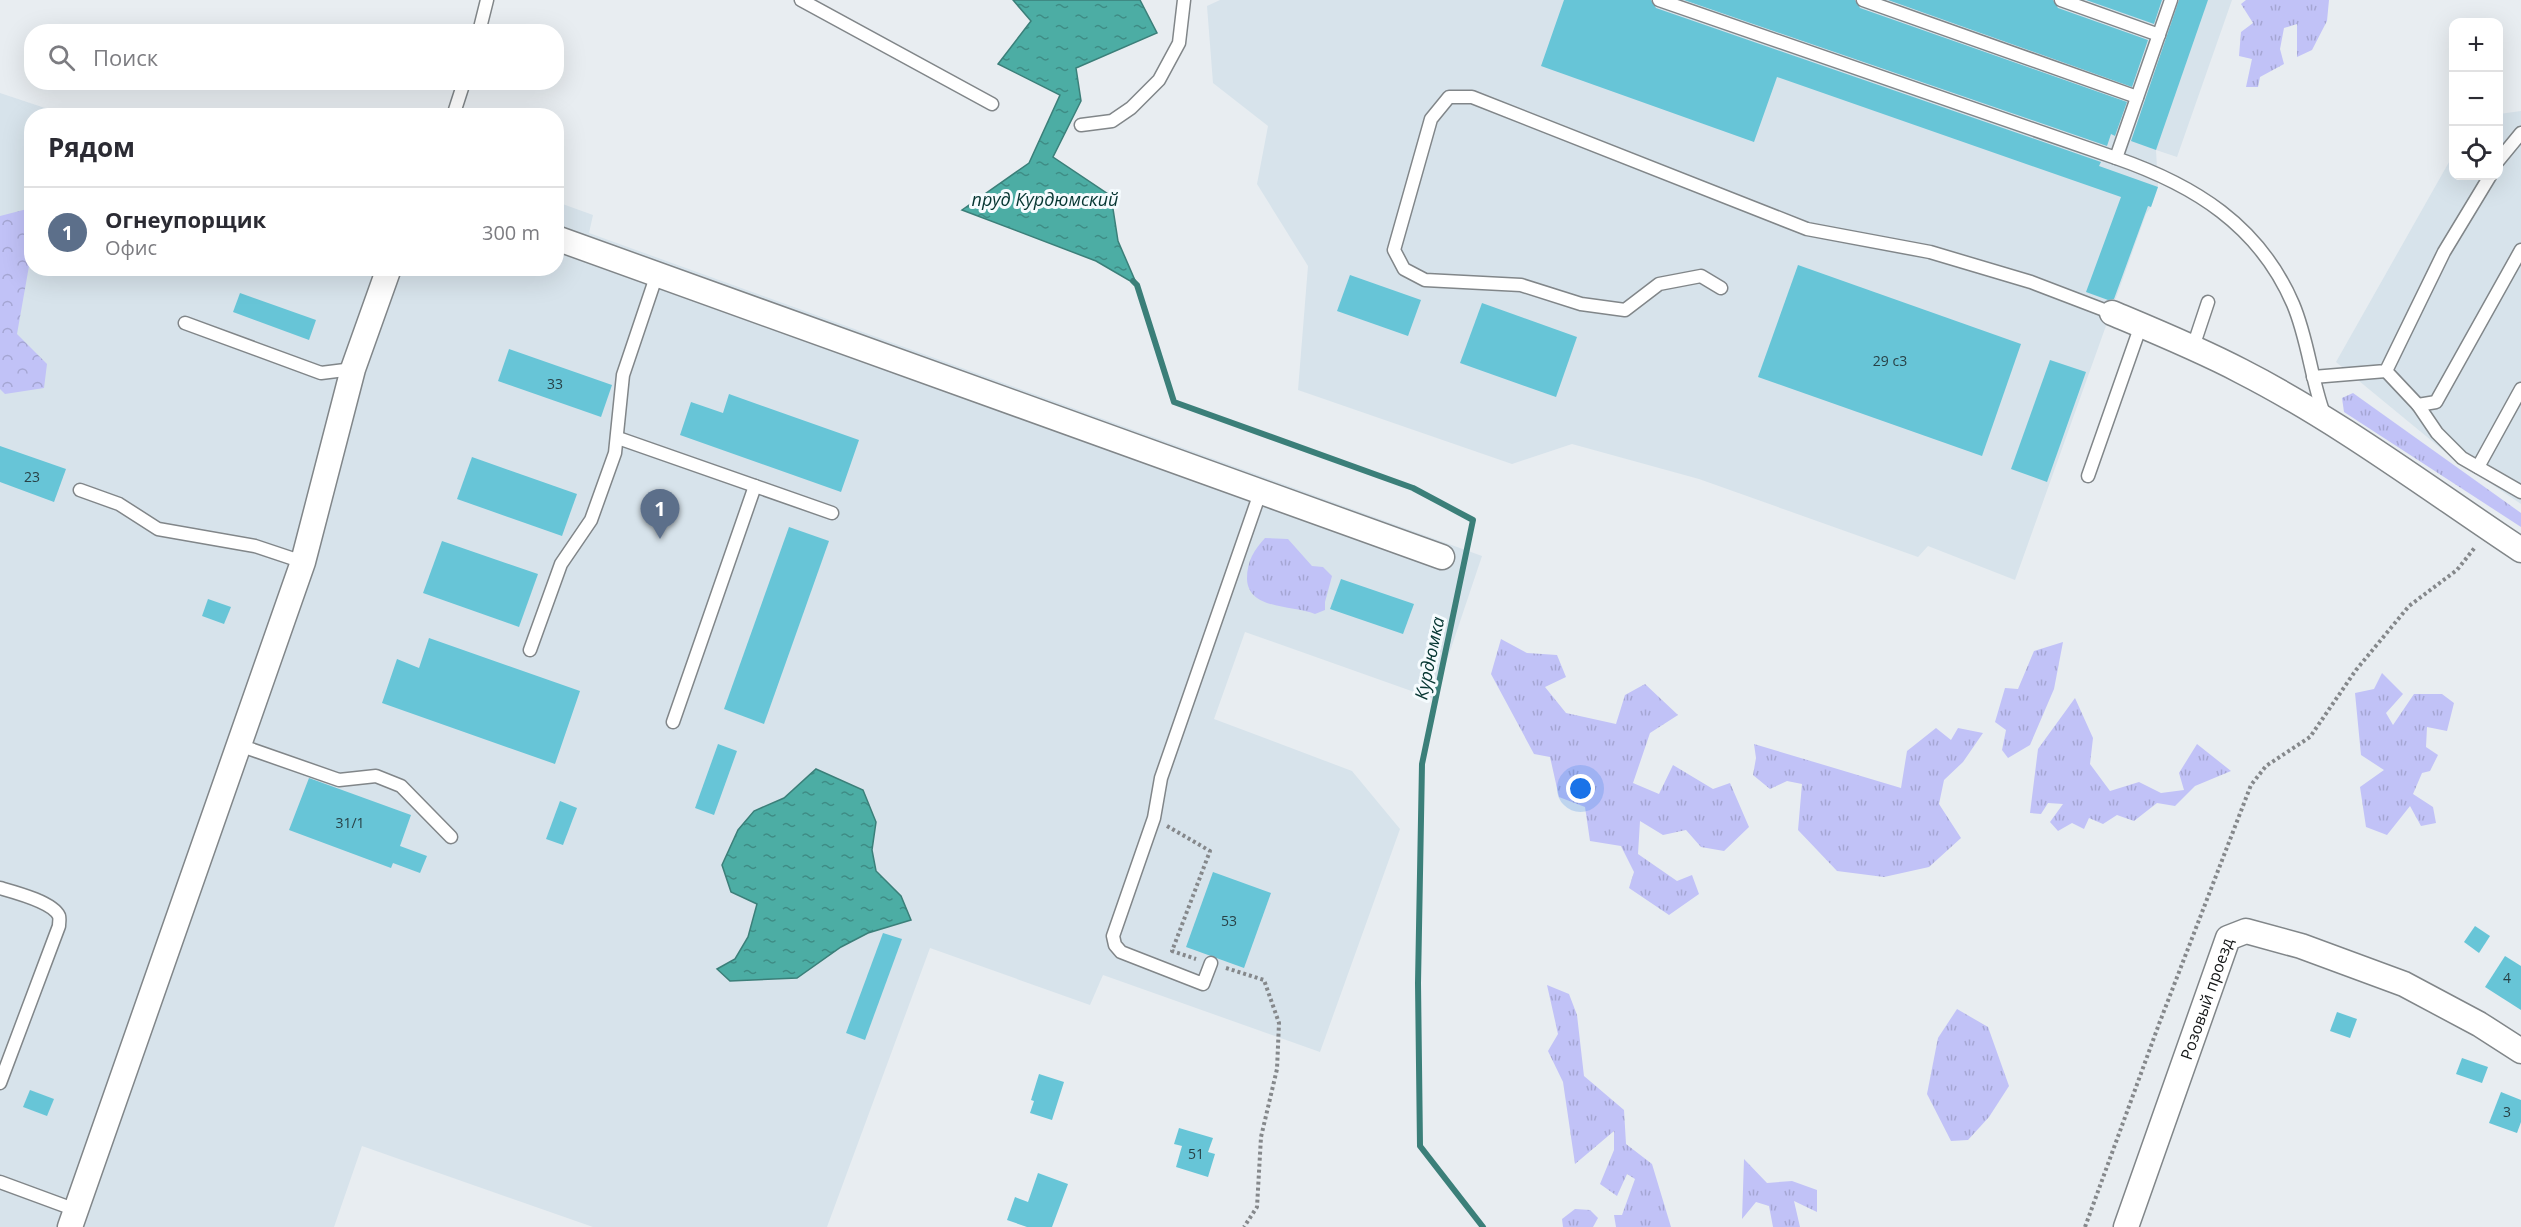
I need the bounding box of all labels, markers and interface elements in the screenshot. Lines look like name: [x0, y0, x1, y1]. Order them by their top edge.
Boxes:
map controls: [2449, 18, 2503, 180]
button: +: [2449, 18, 2503, 72]
search box: [24, 24, 564, 90]
icon: search: [45, 41, 78, 74]
text: Поиск: [93, 42, 158, 72]
button: −: [2449, 72, 2503, 126]
button: locate: [2449, 126, 2503, 180]
text: Рядом: [48, 129, 135, 165]
water label: пруд Курдюмский: [972, 187, 1119, 211]
text: Огнеупорщик: [105, 204, 266, 234]
text: 1: [62, 219, 73, 246]
text: 300 m: [482, 219, 540, 246]
text: Офис: [105, 234, 157, 261]
house number: 29 с3: [1873, 351, 1907, 370]
house number: 33: [547, 374, 563, 393]
house number: 23: [24, 467, 40, 486]
pin: 1: [640, 490, 680, 539]
water label: Курдюмка: [1408, 614, 1450, 702]
your location: [1566, 774, 1595, 803]
house number: 31/1: [335, 813, 365, 832]
house number: 53: [1221, 911, 1237, 930]
street label: Розовый проезд: [2175, 935, 2238, 1063]
house number: 4: [2503, 968, 2511, 987]
house number: 3: [2503, 1102, 2511, 1121]
house number: 51: [1188, 1144, 1204, 1163]

